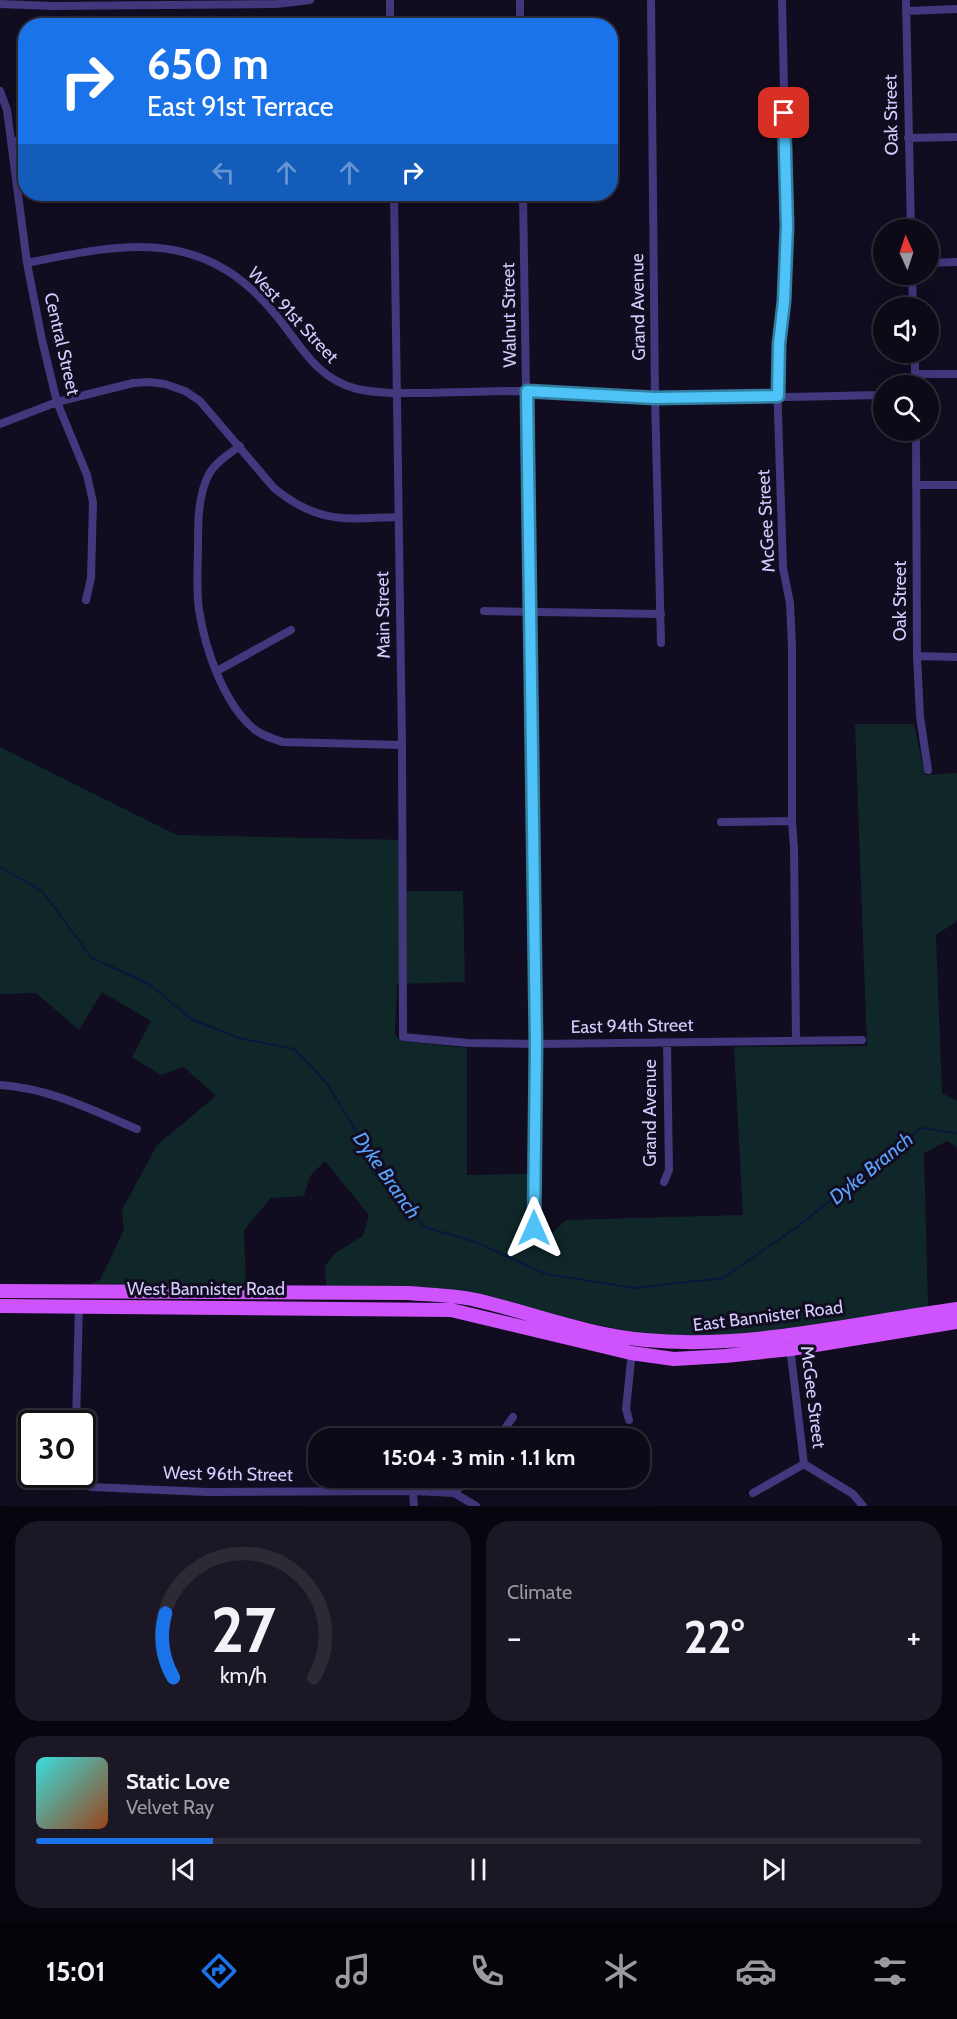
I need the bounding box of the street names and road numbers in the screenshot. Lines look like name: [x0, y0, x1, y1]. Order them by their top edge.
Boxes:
street label: Oak Street: [879, 74, 903, 156]
street label: Grand Avenue: [626, 253, 650, 361]
street label: Walnut Street: [497, 262, 521, 368]
street label: West 91st Street: [243, 263, 343, 367]
street label: Central Street: [39, 290, 85, 398]
street label: McGee Street: [752, 469, 780, 573]
street label: Oak Street: [889, 561, 911, 641]
street label: Main Street: [371, 571, 395, 659]
street label: East 94th Street: [570, 1014, 694, 1038]
street label: Grand Avenue: [639, 1059, 661, 1167]
street label: West Bannister Road: [127, 1278, 285, 1300]
street label: East Bannister Road: [692, 1296, 844, 1336]
street label: McGee Street: [796, 1344, 830, 1450]
street label: West 96th Street: [163, 1462, 293, 1486]

